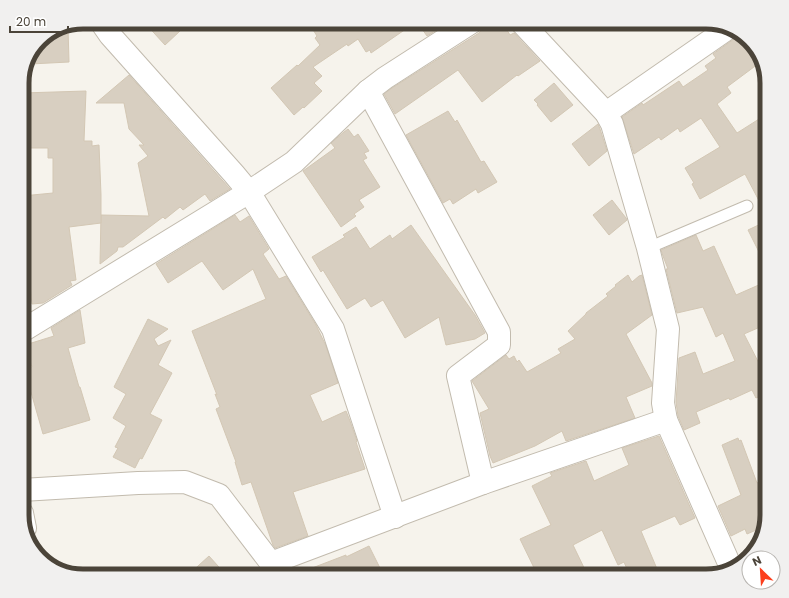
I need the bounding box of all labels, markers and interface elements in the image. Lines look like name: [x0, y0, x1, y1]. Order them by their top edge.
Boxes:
scale bar: [10, 8, 68, 34]
text: 20 m: [16, 13, 46, 30]
north arrow: [741, 550, 781, 590]
text: N: [750, 552, 764, 570]

